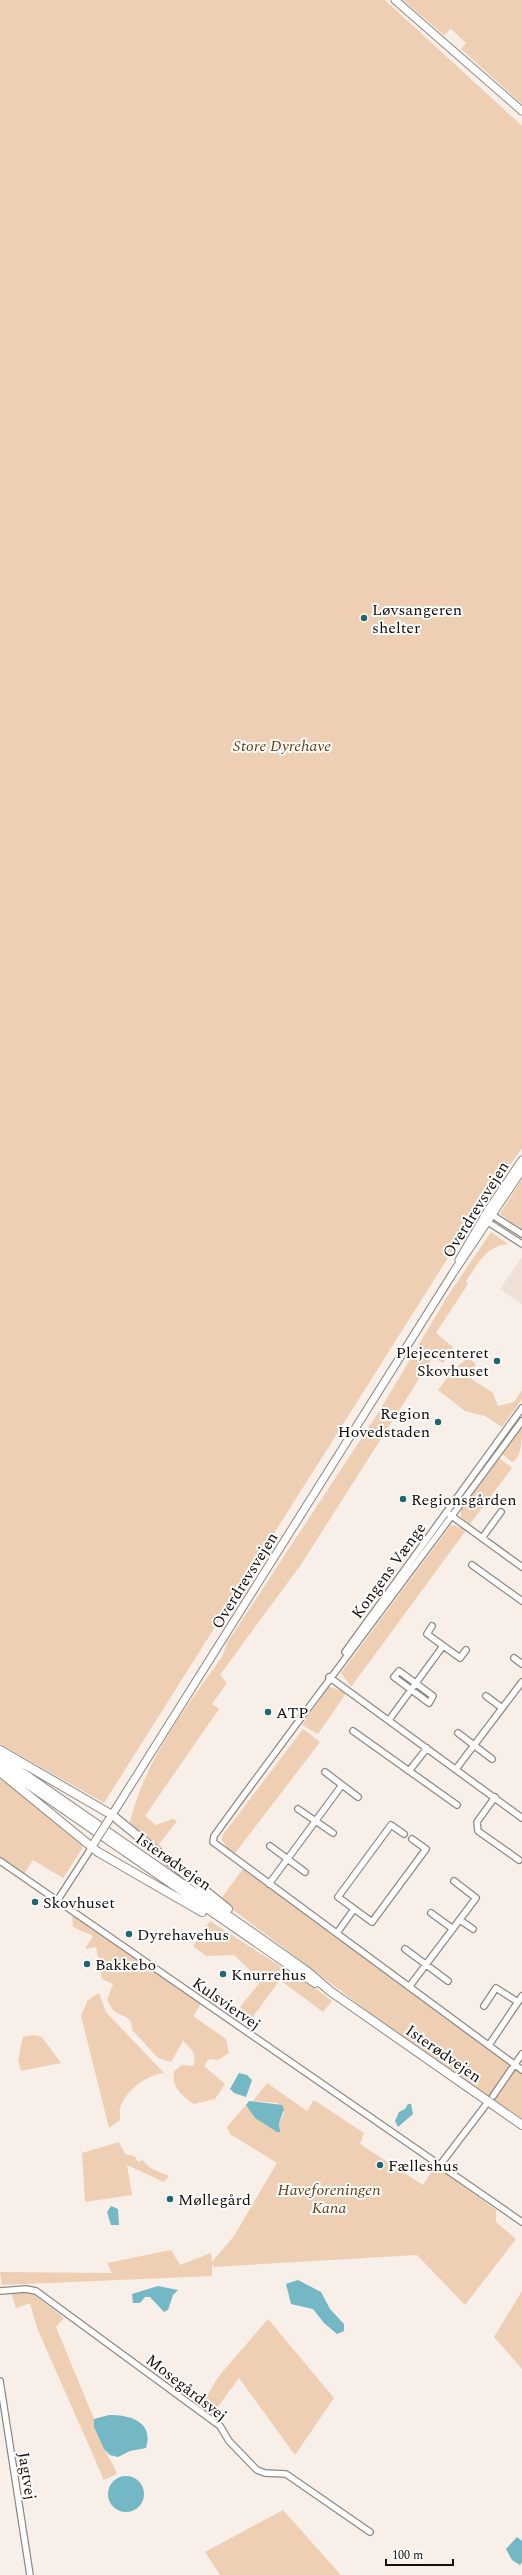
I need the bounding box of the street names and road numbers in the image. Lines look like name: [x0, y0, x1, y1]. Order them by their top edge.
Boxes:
street label: Overdrevsvejen: [436, 1156, 515, 1263]
street label: Kongens Vænge: [346, 1517, 432, 1624]
street label: Overdrevsvejen: [205, 1527, 284, 1634]
street label: Isterødvejen: [131, 1827, 216, 1897]
street label: Kulsviervej: [187, 1971, 266, 2036]
street label: Isterødvejen: [401, 2019, 486, 2089]
street label: Mosegårdsvej: [141, 2348, 232, 2427]
street label: Jagtvej: [11, 2450, 43, 2502]

